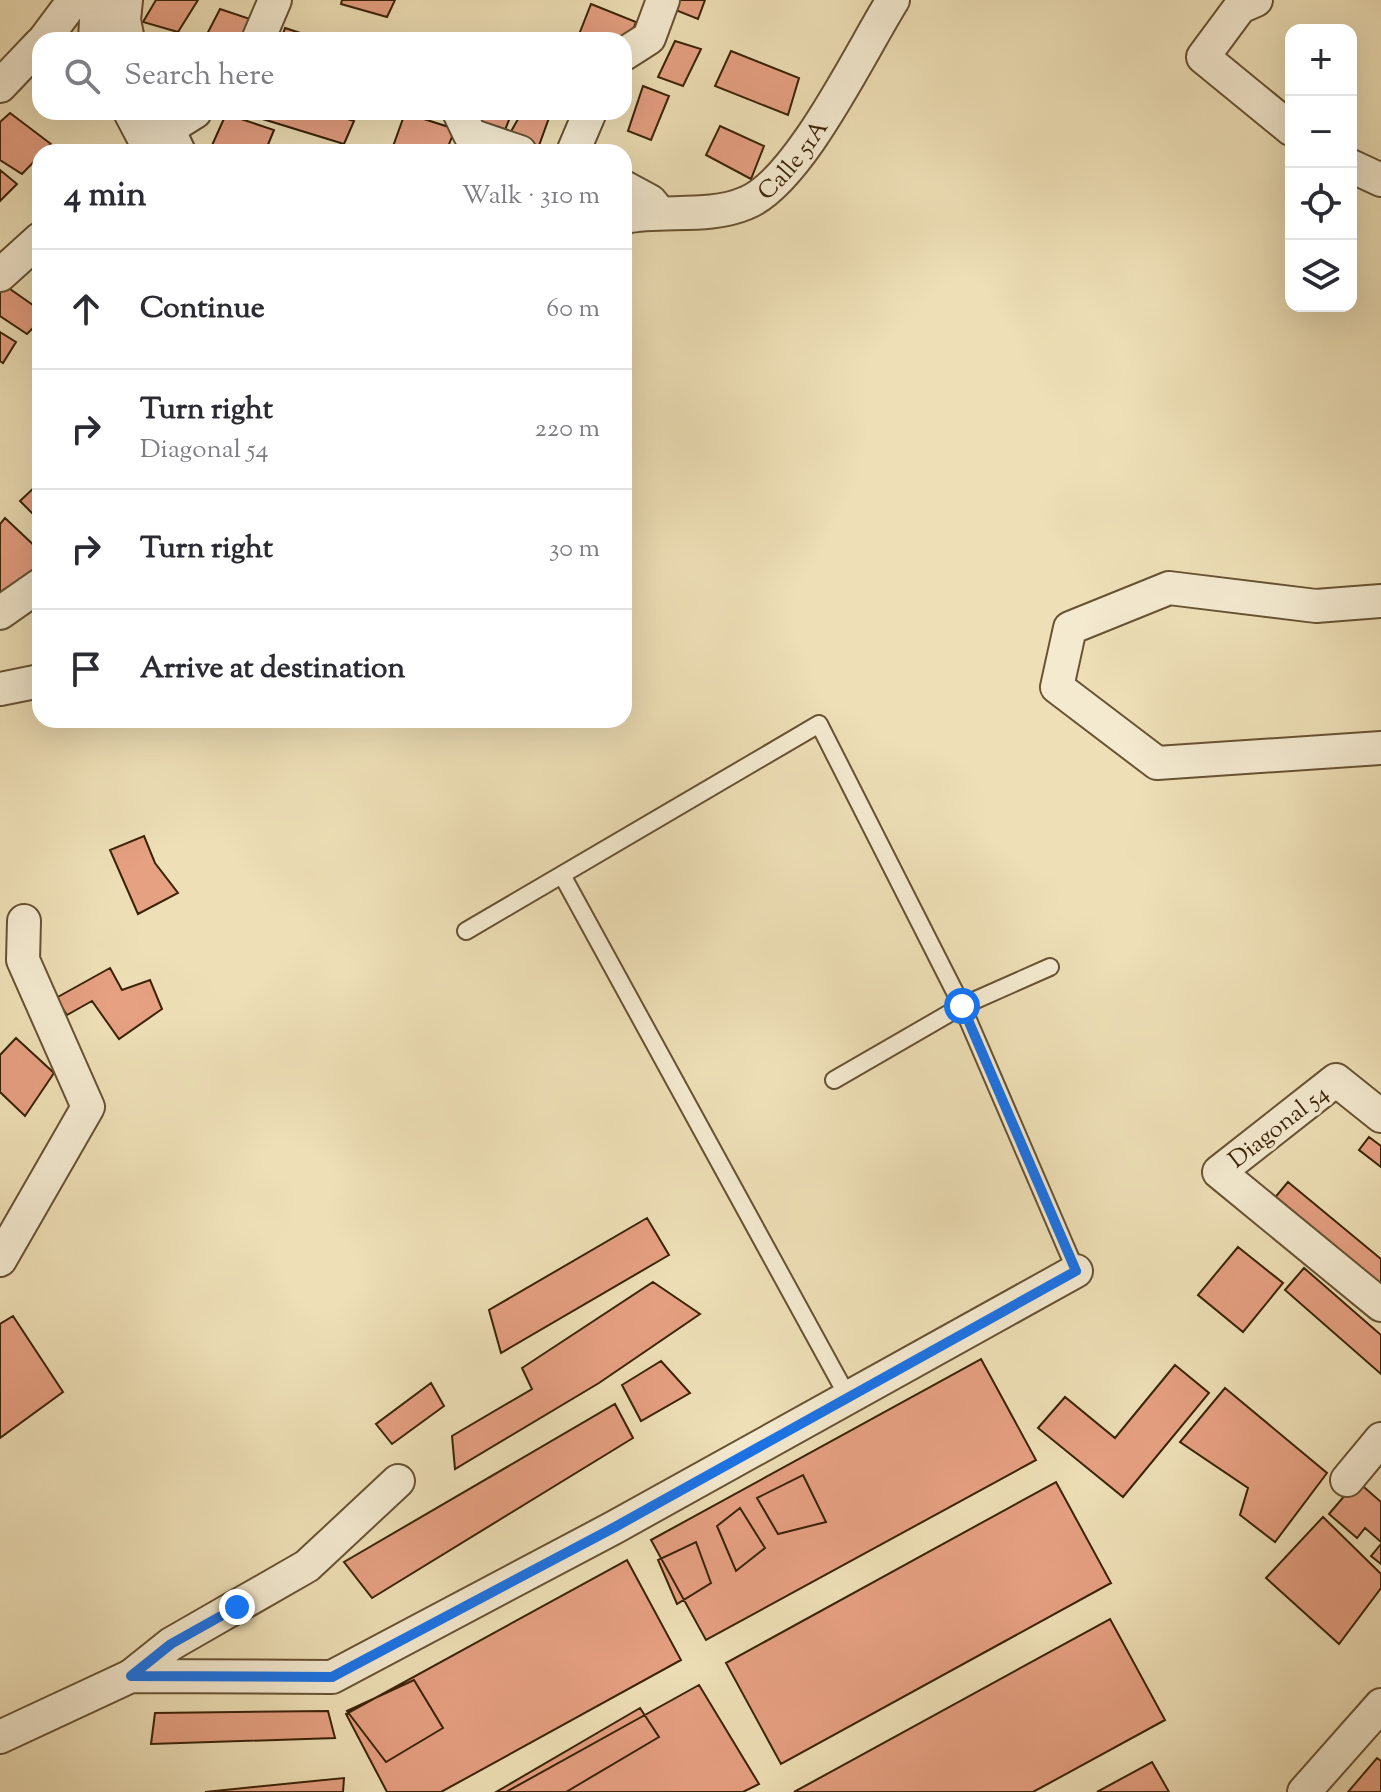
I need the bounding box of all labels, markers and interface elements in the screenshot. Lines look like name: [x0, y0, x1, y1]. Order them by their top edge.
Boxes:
map controls: [1285, 24, 1357, 312]
button: +: [1285, 24, 1357, 96]
search box: [32, 32, 632, 120]
icon: search: [60, 54, 104, 98]
text: Search here: [124, 55, 274, 98]
button: −: [1285, 96, 1357, 168]
street label: Calle 51A: [751, 113, 838, 209]
button: locate: [1285, 168, 1357, 240]
text: 4 min: [64, 172, 146, 221]
text: Walk · 310 m: [461, 178, 600, 215]
button: layers: [1285, 240, 1357, 312]
icon: ahead: [64, 287, 108, 331]
text: Continue: [140, 288, 265, 331]
text: 60 m: [546, 291, 600, 328]
text: Turn right: [140, 389, 273, 432]
icon: right: [64, 407, 108, 451]
text: 220 m: [535, 411, 600, 448]
text: Diagonal 54: [140, 432, 269, 469]
icon: right: [64, 527, 108, 571]
text: Turn right: [140, 528, 273, 571]
text: 30 m: [549, 531, 600, 568]
icon: arrive: [64, 647, 108, 691]
text: Arrive at destination: [140, 648, 405, 691]
route start: [944, 988, 980, 1024]
street label: Diagonal 54: [1222, 1078, 1336, 1177]
route end: [219, 1589, 255, 1625]

